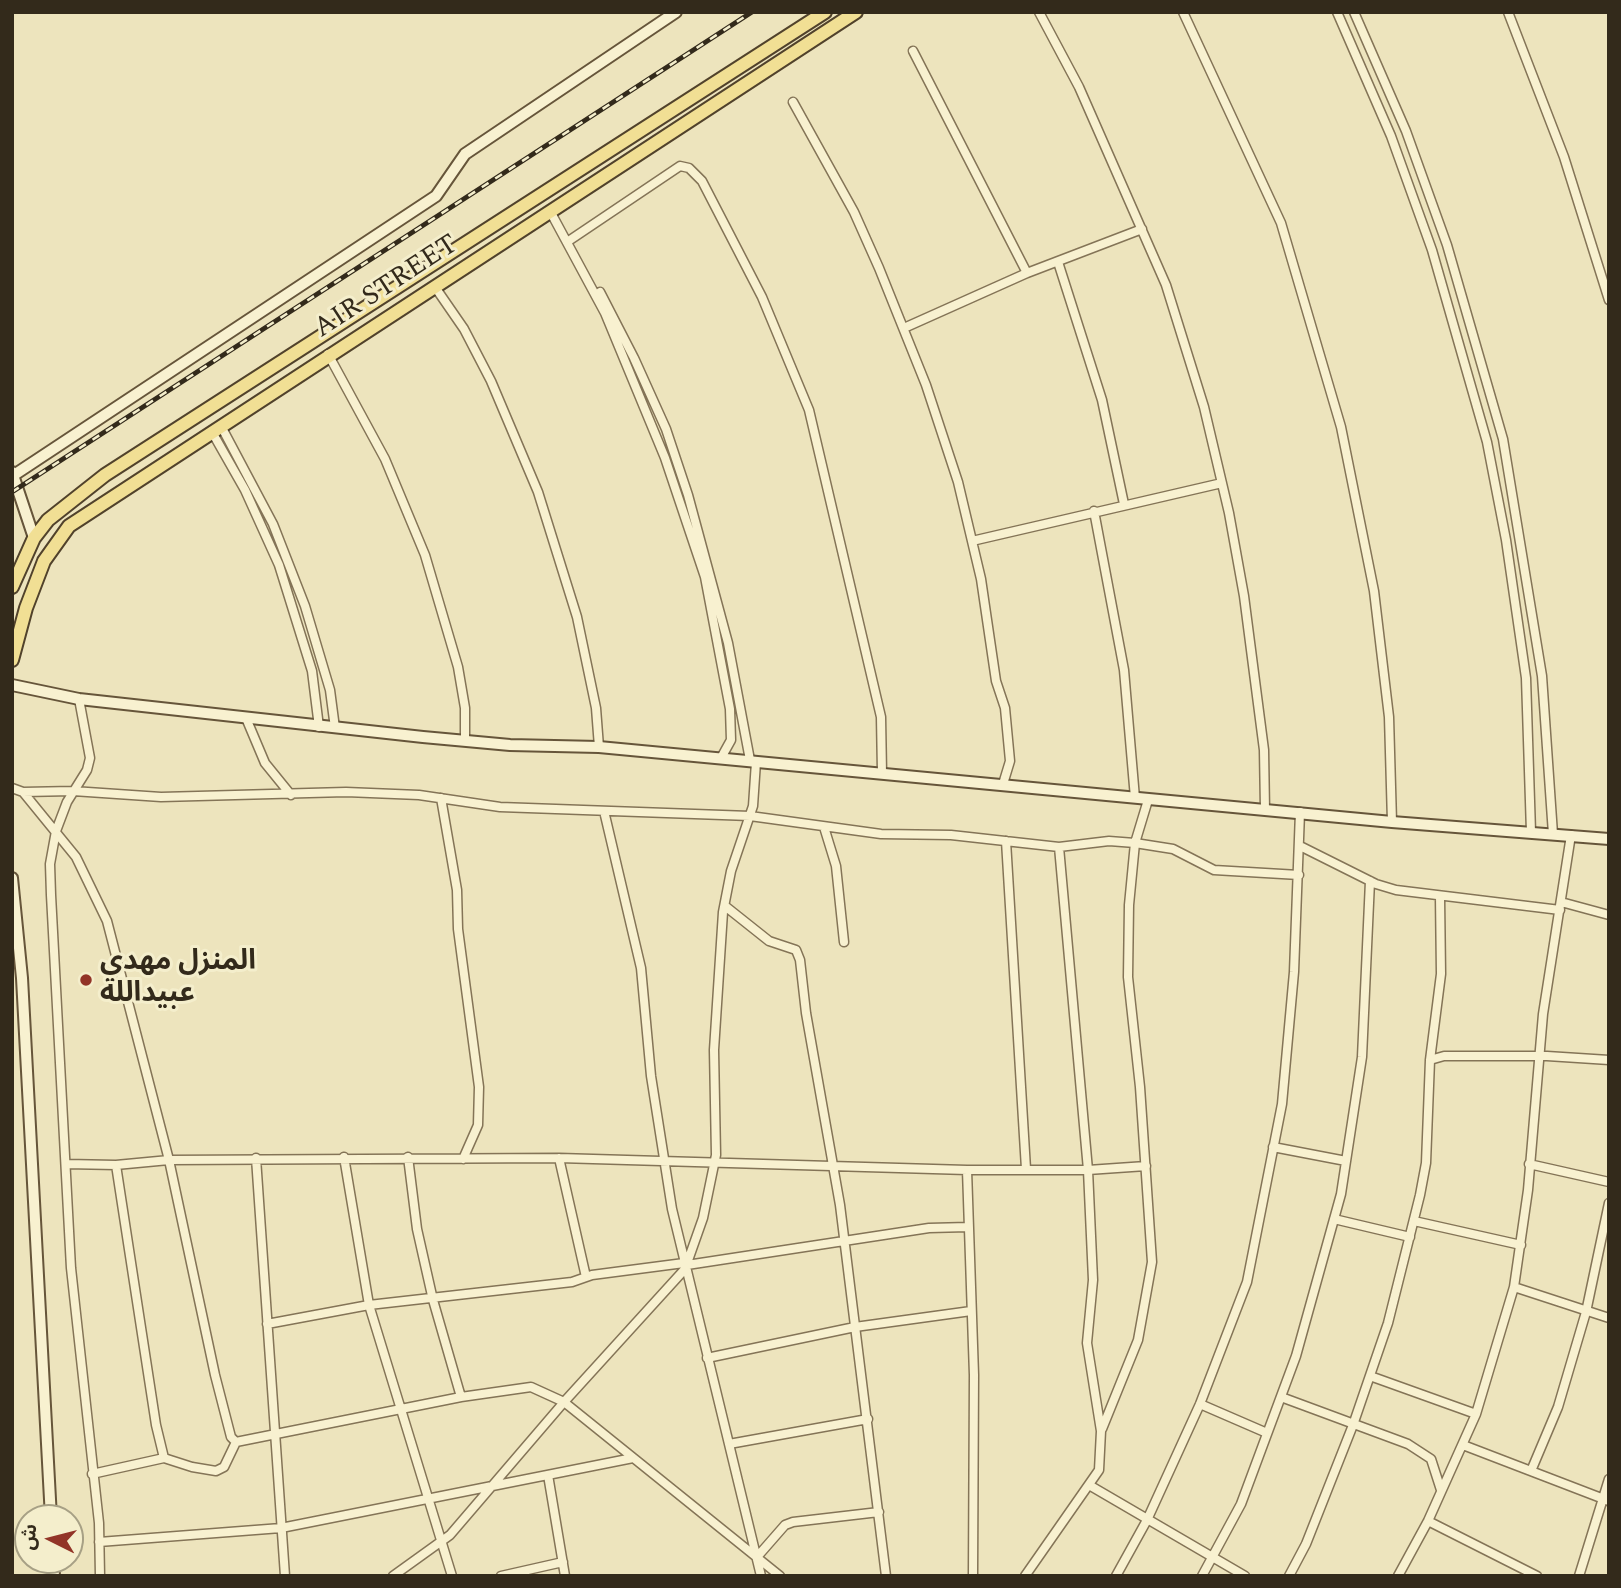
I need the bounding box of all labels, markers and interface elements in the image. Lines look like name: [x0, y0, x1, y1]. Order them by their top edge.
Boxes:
street label: AIR STREET: [309, 229, 465, 347]
place label: المنزل مهدي عبيدالله: [100, 947, 256, 1013]
marker: المنزل مهدي عبيدالله: [78, 972, 94, 988]
north arrow: [14, 1504, 84, 1574]
text: ش: [14, 1523, 45, 1551]

